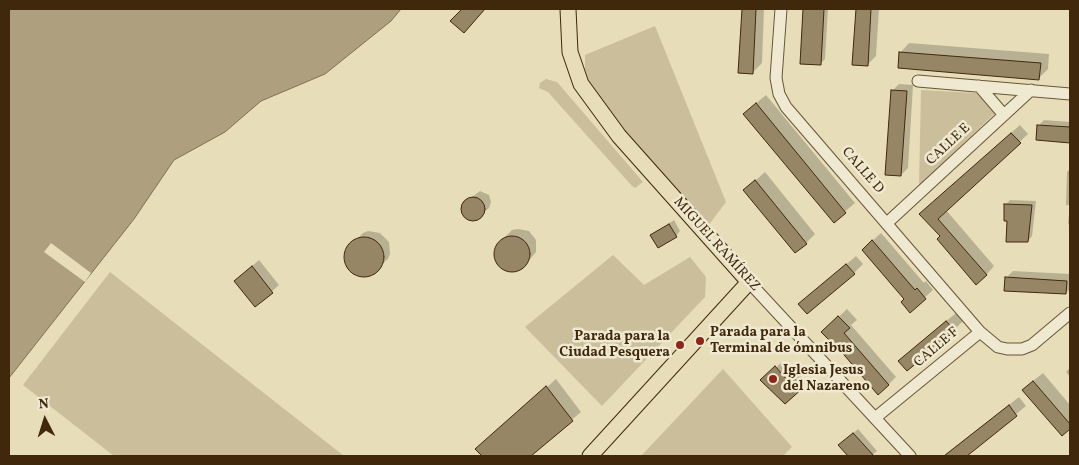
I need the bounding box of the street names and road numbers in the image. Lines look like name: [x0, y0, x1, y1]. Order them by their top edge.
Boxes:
street label: CALLE E: [924, 120, 974, 170]
street label: CALLE D: [837, 144, 887, 198]
street label: MIGUEL RAMÍREZ: [669, 194, 763, 296]
street label: CALLE F: [911, 324, 963, 372]

